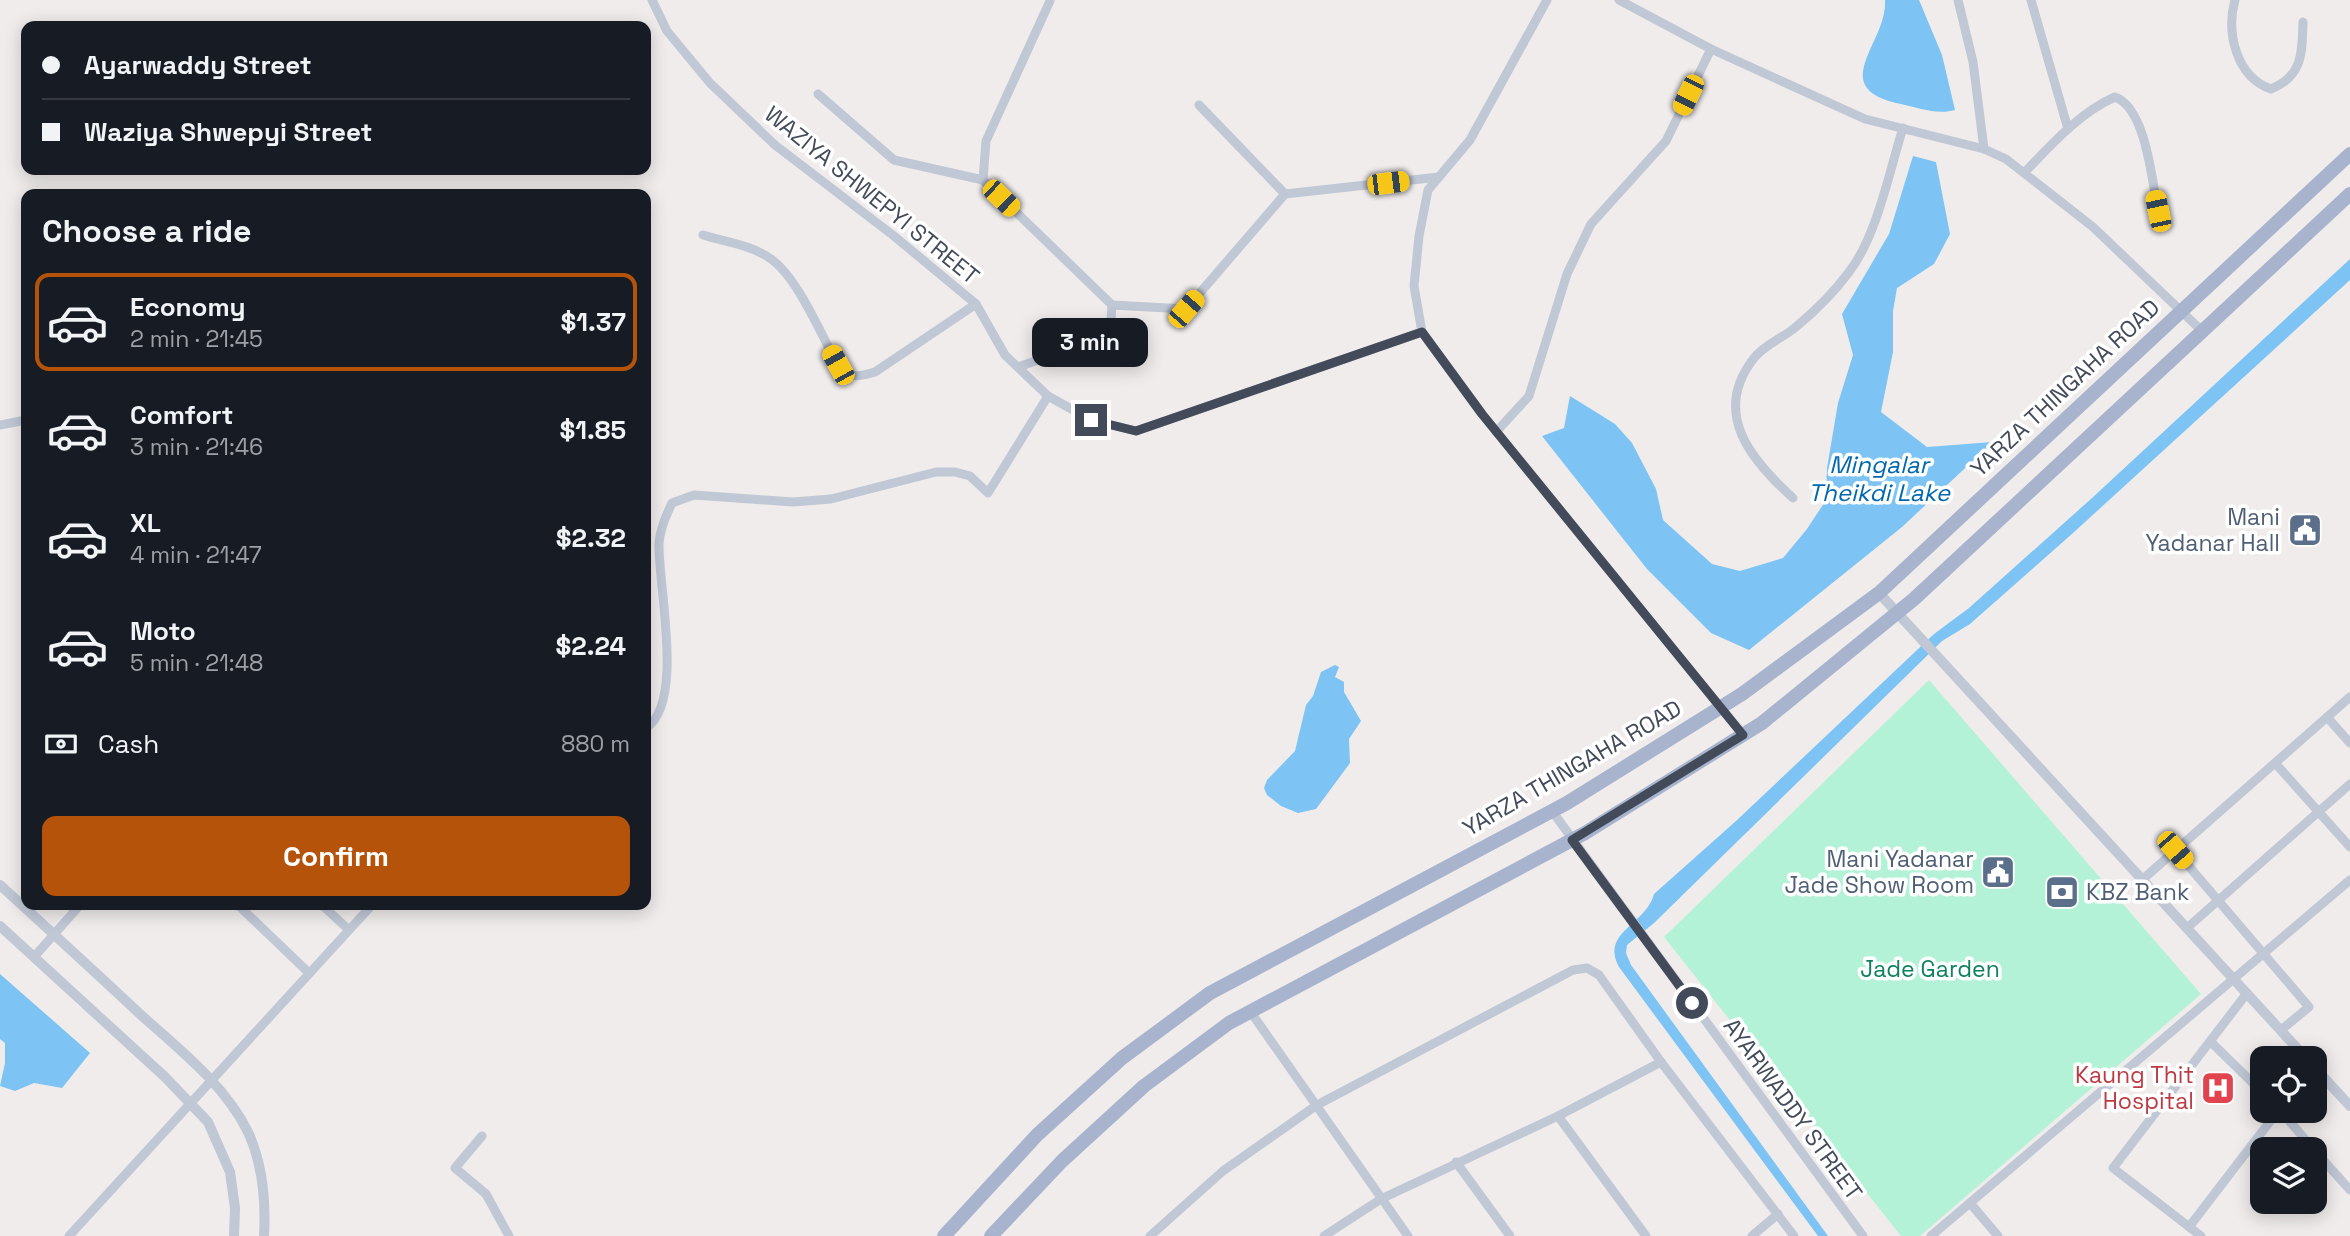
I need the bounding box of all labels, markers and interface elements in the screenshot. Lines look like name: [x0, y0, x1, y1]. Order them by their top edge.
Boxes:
text: Ayarwaddy Street: [84, 48, 312, 82]
car: [1670, 72, 1707, 118]
street label: WAZIYA SHWEPYI STREET: [759, 99, 985, 291]
text: Waziya Shwepyi Street: [84, 115, 372, 149]
car: [1366, 170, 1411, 196]
car: [979, 176, 1024, 220]
car: [2144, 188, 2173, 234]
text: Choose a ride: [42, 211, 252, 251]
car: [1165, 286, 1208, 332]
text: Economy: [130, 290, 246, 324]
icon: car: [46, 291, 109, 354]
street label: YARZA THINGAHA ROAD: [1964, 293, 2166, 483]
text: $1.37: [561, 305, 626, 339]
callout: 3 min: [1033, 318, 1149, 368]
text: 2 min · 21:45: [130, 324, 263, 354]
text: 3 min: [1060, 327, 1120, 357]
car: [819, 342, 858, 388]
text: Comfort: [130, 398, 233, 432]
icon: car: [46, 399, 109, 462]
route end: [1075, 404, 1107, 436]
text: $1.85: [560, 413, 626, 447]
text: 3 min · 21:46: [130, 432, 263, 462]
water label: Mingalar Theikdi Lake: [1808, 449, 1951, 508]
place label: Mani Yadanar Hall: [2145, 502, 2280, 558]
text: XL: [130, 506, 161, 540]
icon: car: [46, 507, 109, 570]
public building icon: Mani Yadanar Hall: [2286, 511, 2324, 549]
text: $2.32: [556, 521, 626, 555]
text: 4 min · 21:47: [130, 540, 262, 570]
text: Moto: [130, 614, 196, 648]
icon: car: [46, 615, 109, 678]
text: $2.24: [555, 629, 626, 663]
text: 5 min · 21:48: [130, 648, 263, 678]
street label: YARZA THINGAHA ROAD: [1457, 693, 1687, 843]
icon: cash: [42, 725, 80, 763]
text: Cash: [98, 727, 159, 761]
text: 880 m: [561, 729, 630, 759]
button: Confirm: [42, 816, 630, 896]
car: [2154, 827, 2197, 873]
place label: Mani Yadanar Jade Show Room: [1784, 844, 1974, 900]
public building icon: Mani Yadanar Jade Show Room: [1979, 853, 2017, 891]
bank icon: KBZ Bank: [2043, 873, 2081, 911]
place label: KBZ Bank: [2086, 877, 2189, 907]
park label: Jade Garden: [1860, 954, 2000, 984]
route start: [1676, 987, 1708, 1019]
street label: AYARWADDY STREET: [1717, 1012, 1869, 1206]
map controls: [2250, 1046, 2327, 1214]
button: locate: [2250, 1046, 2327, 1123]
place label: Kaung Thit Hospital: [2075, 1060, 2194, 1116]
hospital icon: Kaung Thit Hospital: [2199, 1069, 2237, 1107]
button: layers: [2250, 1137, 2327, 1214]

